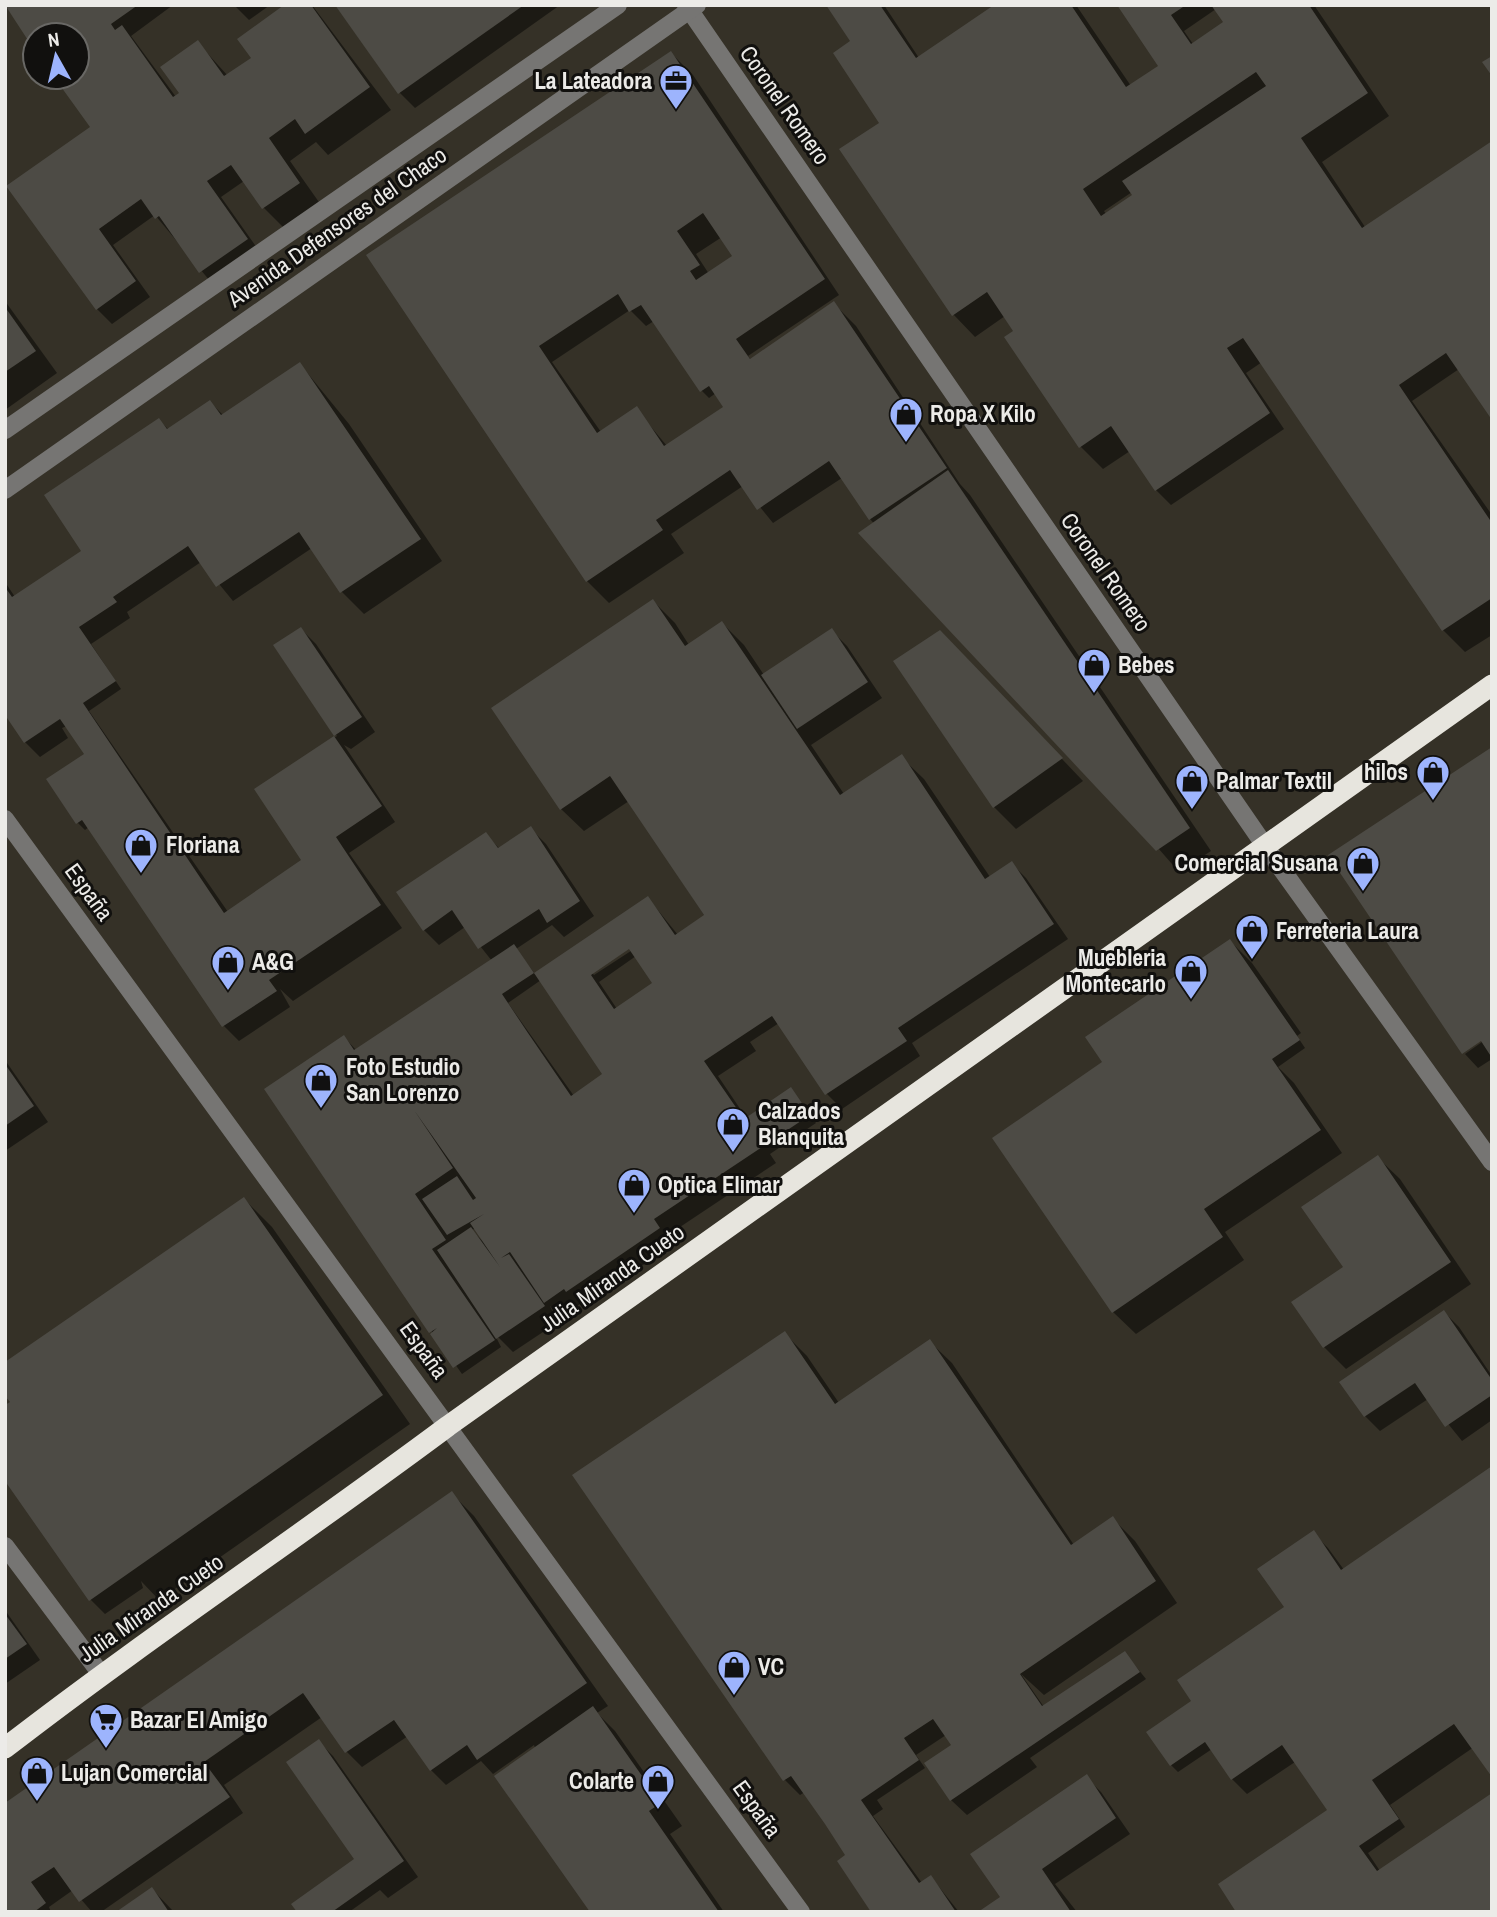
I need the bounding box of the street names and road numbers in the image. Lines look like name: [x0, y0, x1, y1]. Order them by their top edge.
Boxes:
street label: Coronel Romero: [733, 39, 838, 170]
street label: Avenida Defensores del Chaco: [220, 139, 452, 315]
street label: Coronel Romero: [1054, 506, 1159, 637]
street label: España: [58, 857, 121, 927]
street label: Julia Miranda Cueto: [533, 1216, 690, 1339]
street label: España: [393, 1315, 456, 1385]
street label: Julia Miranda Cueto: [72, 1546, 229, 1669]
street label: España: [726, 1774, 789, 1844]

